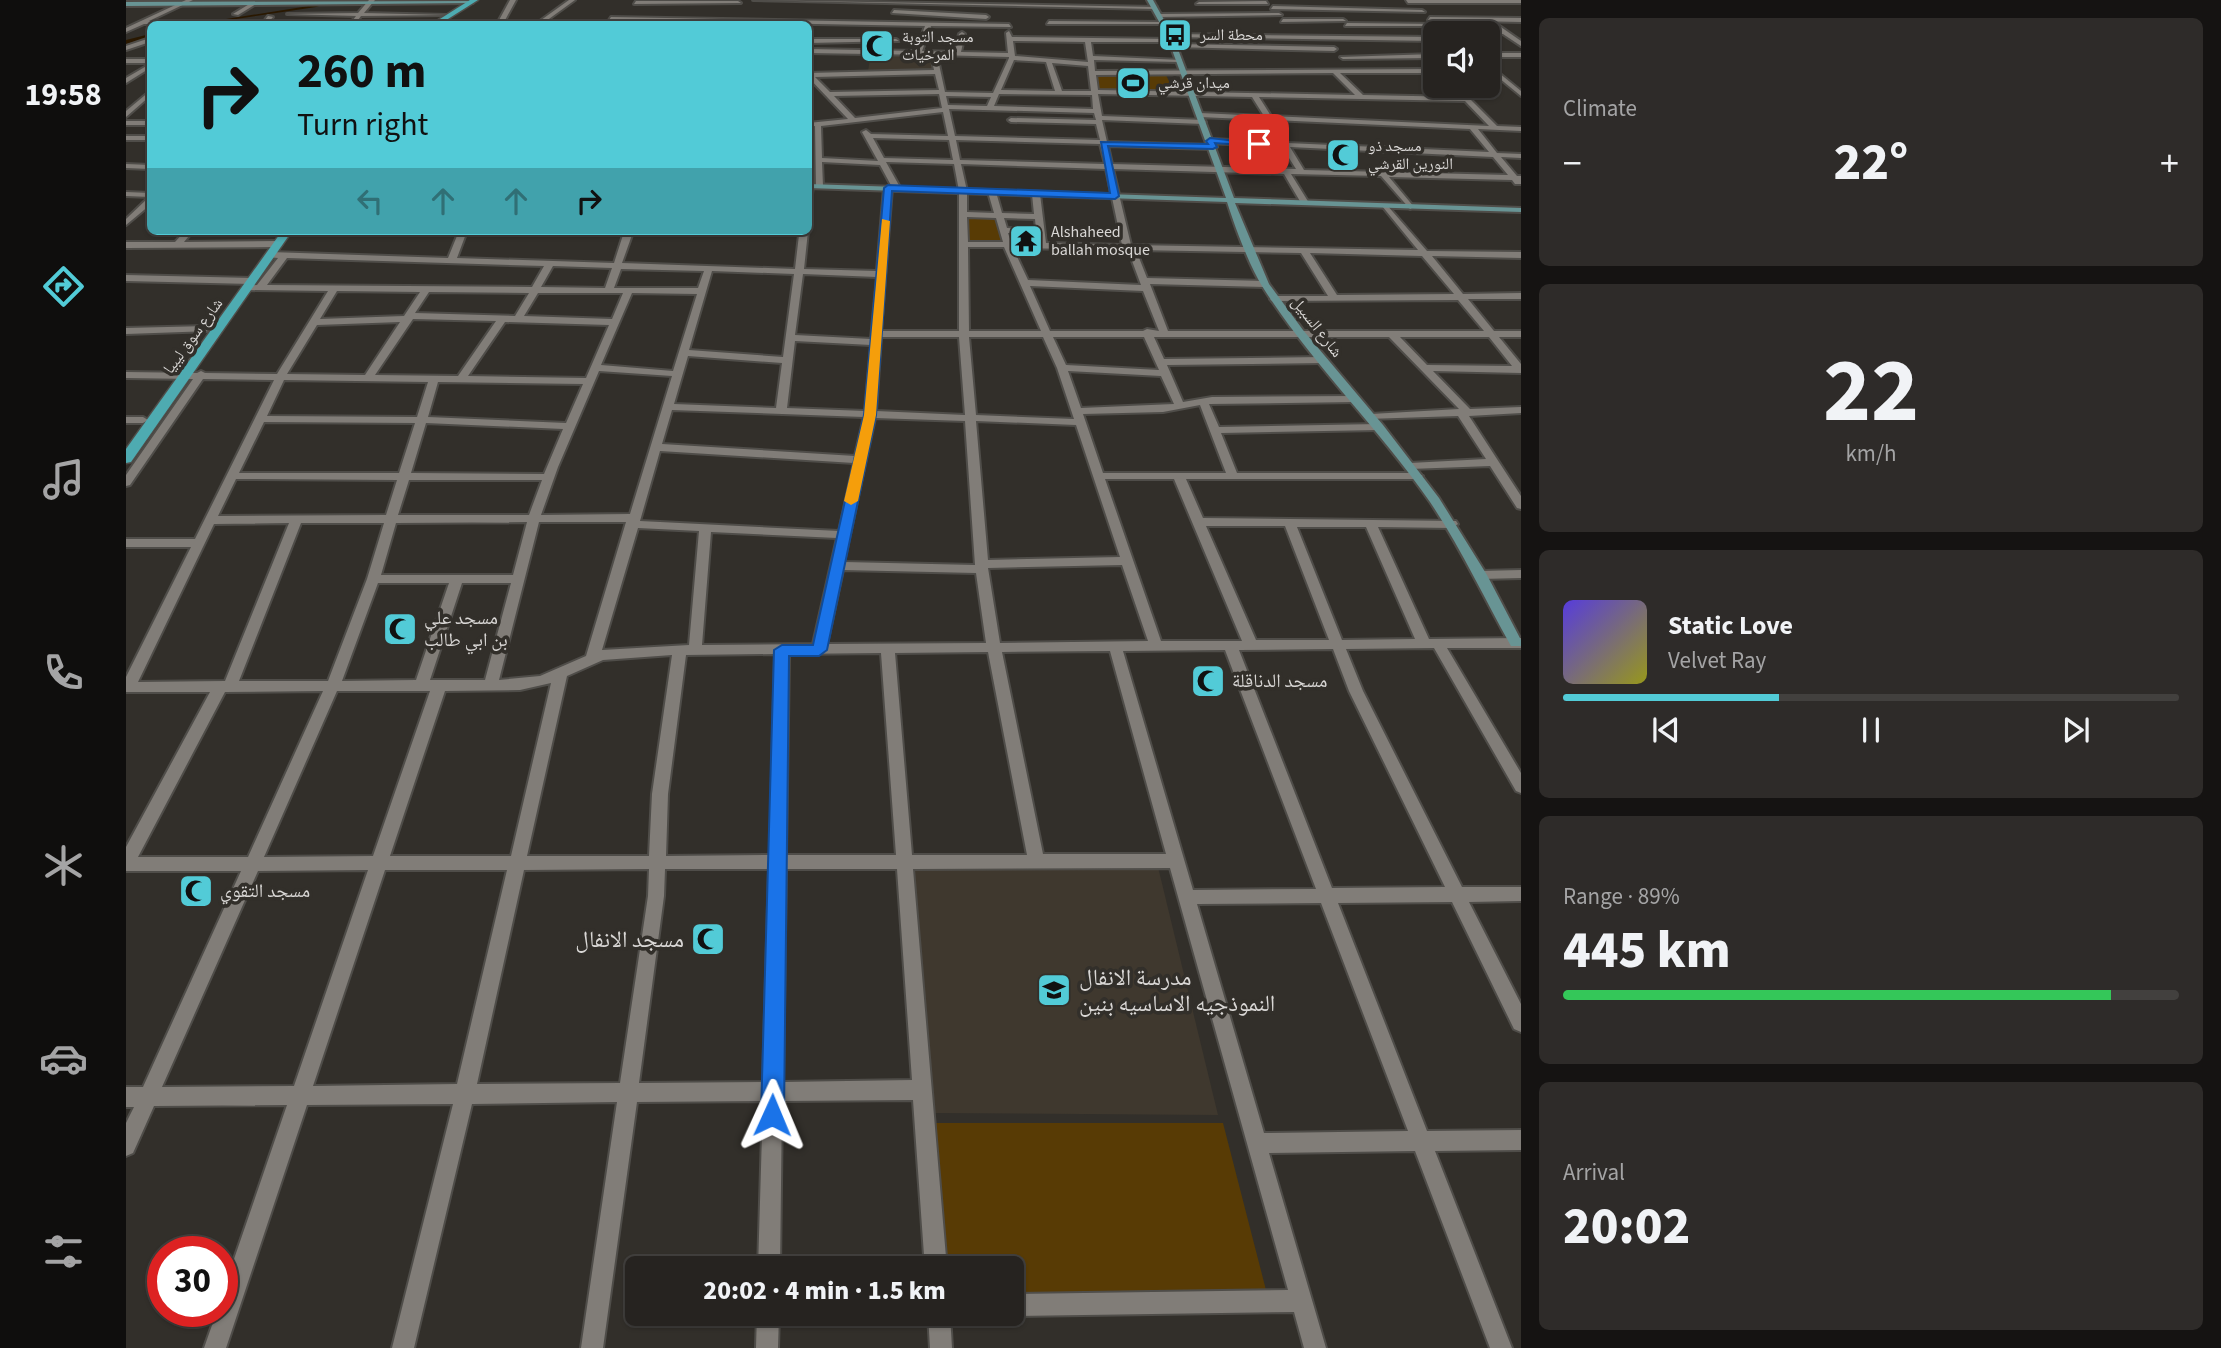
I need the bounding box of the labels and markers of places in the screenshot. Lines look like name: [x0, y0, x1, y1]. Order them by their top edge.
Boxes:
bus stop icon: محطة السر: [1156, 16, 1194, 54]
place label: محطة السر: [1199, 24, 1263, 46]
place label: مسجد التوبة المرخيات: [902, 26, 973, 66]
mosque icon: مسجد التوبة المرخيات: [858, 27, 896, 65]
sports icon: ميدان قرشي: [1114, 64, 1152, 102]
place label: ميدان قرشي: [1158, 72, 1230, 95]
pin: [1229, 114, 1289, 174]
place label: مسجد ذو النورين القرشي: [1368, 135, 1453, 176]
mosque icon: مسجد ذو النورين القرشي: [1324, 136, 1362, 174]
place label: Alshaheed ballah mosque: [1051, 221, 1150, 261]
temple icon: Alshaheed ballah mosque: [1007, 222, 1045, 260]
place label: مسجد علي بن ابي طالب: [424, 605, 508, 654]
mosque icon: مسجد علي بن ابي طالب: [381, 610, 419, 648]
mosque icon: مسجد الدناقلة: [1189, 662, 1227, 700]
place label: مسجد الدناقلة: [1232, 668, 1328, 695]
mosque icon: مسجد التقوي: [177, 872, 215, 910]
place label: مسجد التقوي: [220, 878, 310, 905]
mosque icon: مسجد الانفال: [689, 920, 727, 958]
place label: مسجد الانفال: [575, 923, 684, 956]
place label: مدرسة الانفال النموذجيه الاساسيه بنين: [1079, 961, 1275, 1020]
school or university icon: مدرسة الانفال النموذجيه الاساسيه بنين: [1035, 971, 1073, 1009]

